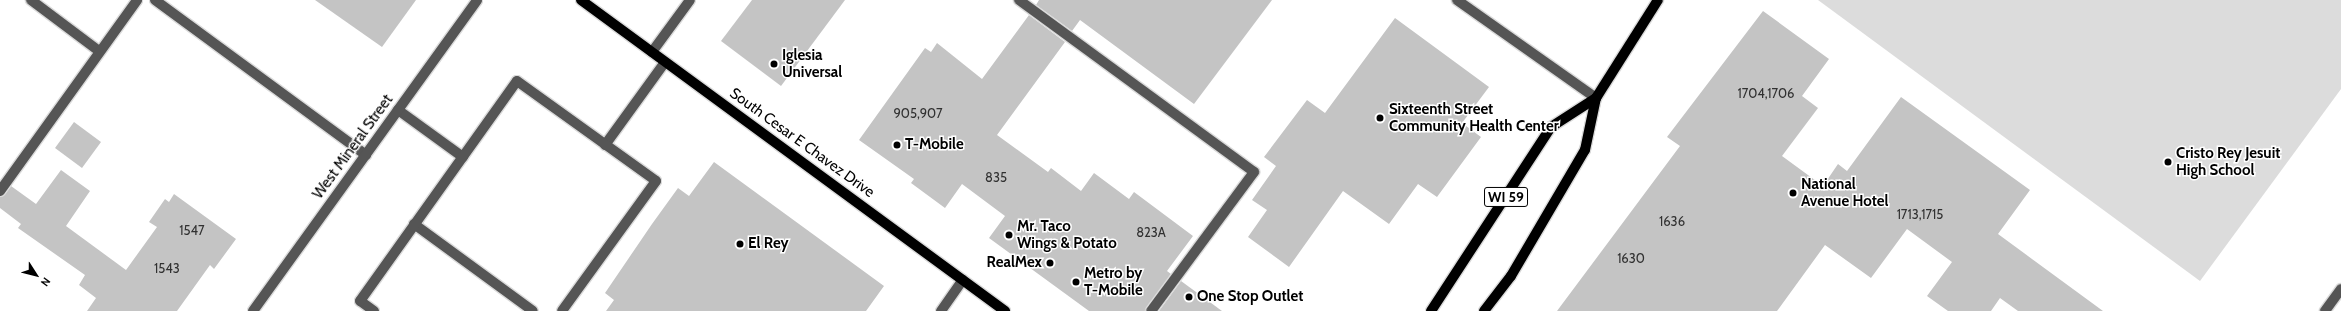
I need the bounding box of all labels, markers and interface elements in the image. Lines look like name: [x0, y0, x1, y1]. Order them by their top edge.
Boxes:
place label: Iglesia Universal: [782, 46, 842, 81]
marker: Iglesia Universal: [769, 59, 779, 69]
street label: South Cesar E Chavez Drive: [726, 84, 878, 202]
house number: 1704,1706: [1738, 85, 1794, 101]
street label: West Mineral Street: [309, 91, 397, 203]
place label: Sixteenth Street Community Health Center: [1389, 100, 1559, 135]
house number: 905,907: [893, 105, 943, 121]
marker: Sixteenth Street Community Health Center: [1374, 112, 1386, 124]
place label: T-Mobile: [905, 136, 964, 154]
marker: T-Mobile: [892, 140, 902, 150]
place label: Cristo Rey Jesuit High School: [2176, 144, 2280, 179]
marker: Cristo Rey Jesuit High School: [2163, 157, 2173, 167]
house number: 835: [985, 169, 1007, 185]
place label: National Avenue Hotel: [1801, 175, 1889, 210]
road number: WI 59: [1484, 185, 1528, 209]
marker: National Avenue Hotel: [1788, 188, 1798, 198]
house number: 1713,1715: [1897, 206, 1943, 222]
house number: 1636: [1659, 213, 1685, 229]
place label: Mr. Taco Wings & Potato: [1017, 217, 1117, 252]
house number: 1547: [179, 222, 205, 238]
house number: 823A: [1136, 224, 1166, 240]
marker: Mr. Taco Wings & Potato: [1004, 230, 1014, 240]
place label: El Rey: [748, 235, 789, 253]
marker: El Rey: [735, 239, 745, 249]
house number: 1630: [1617, 250, 1645, 266]
place label: RealMex: [987, 254, 1042, 272]
north arrow: [16, 255, 56, 295]
marker: RealMex: [1045, 258, 1055, 268]
house number: 1543: [154, 260, 180, 276]
place label: Metro by T-Mobile: [1084, 264, 1143, 299]
text: N: [38, 275, 54, 289]
marker: Metro by T-Mobile: [1071, 277, 1081, 287]
place label: One Stop Outlet: [1197, 288, 1303, 306]
marker: One Stop Outlet: [1184, 292, 1194, 302]

